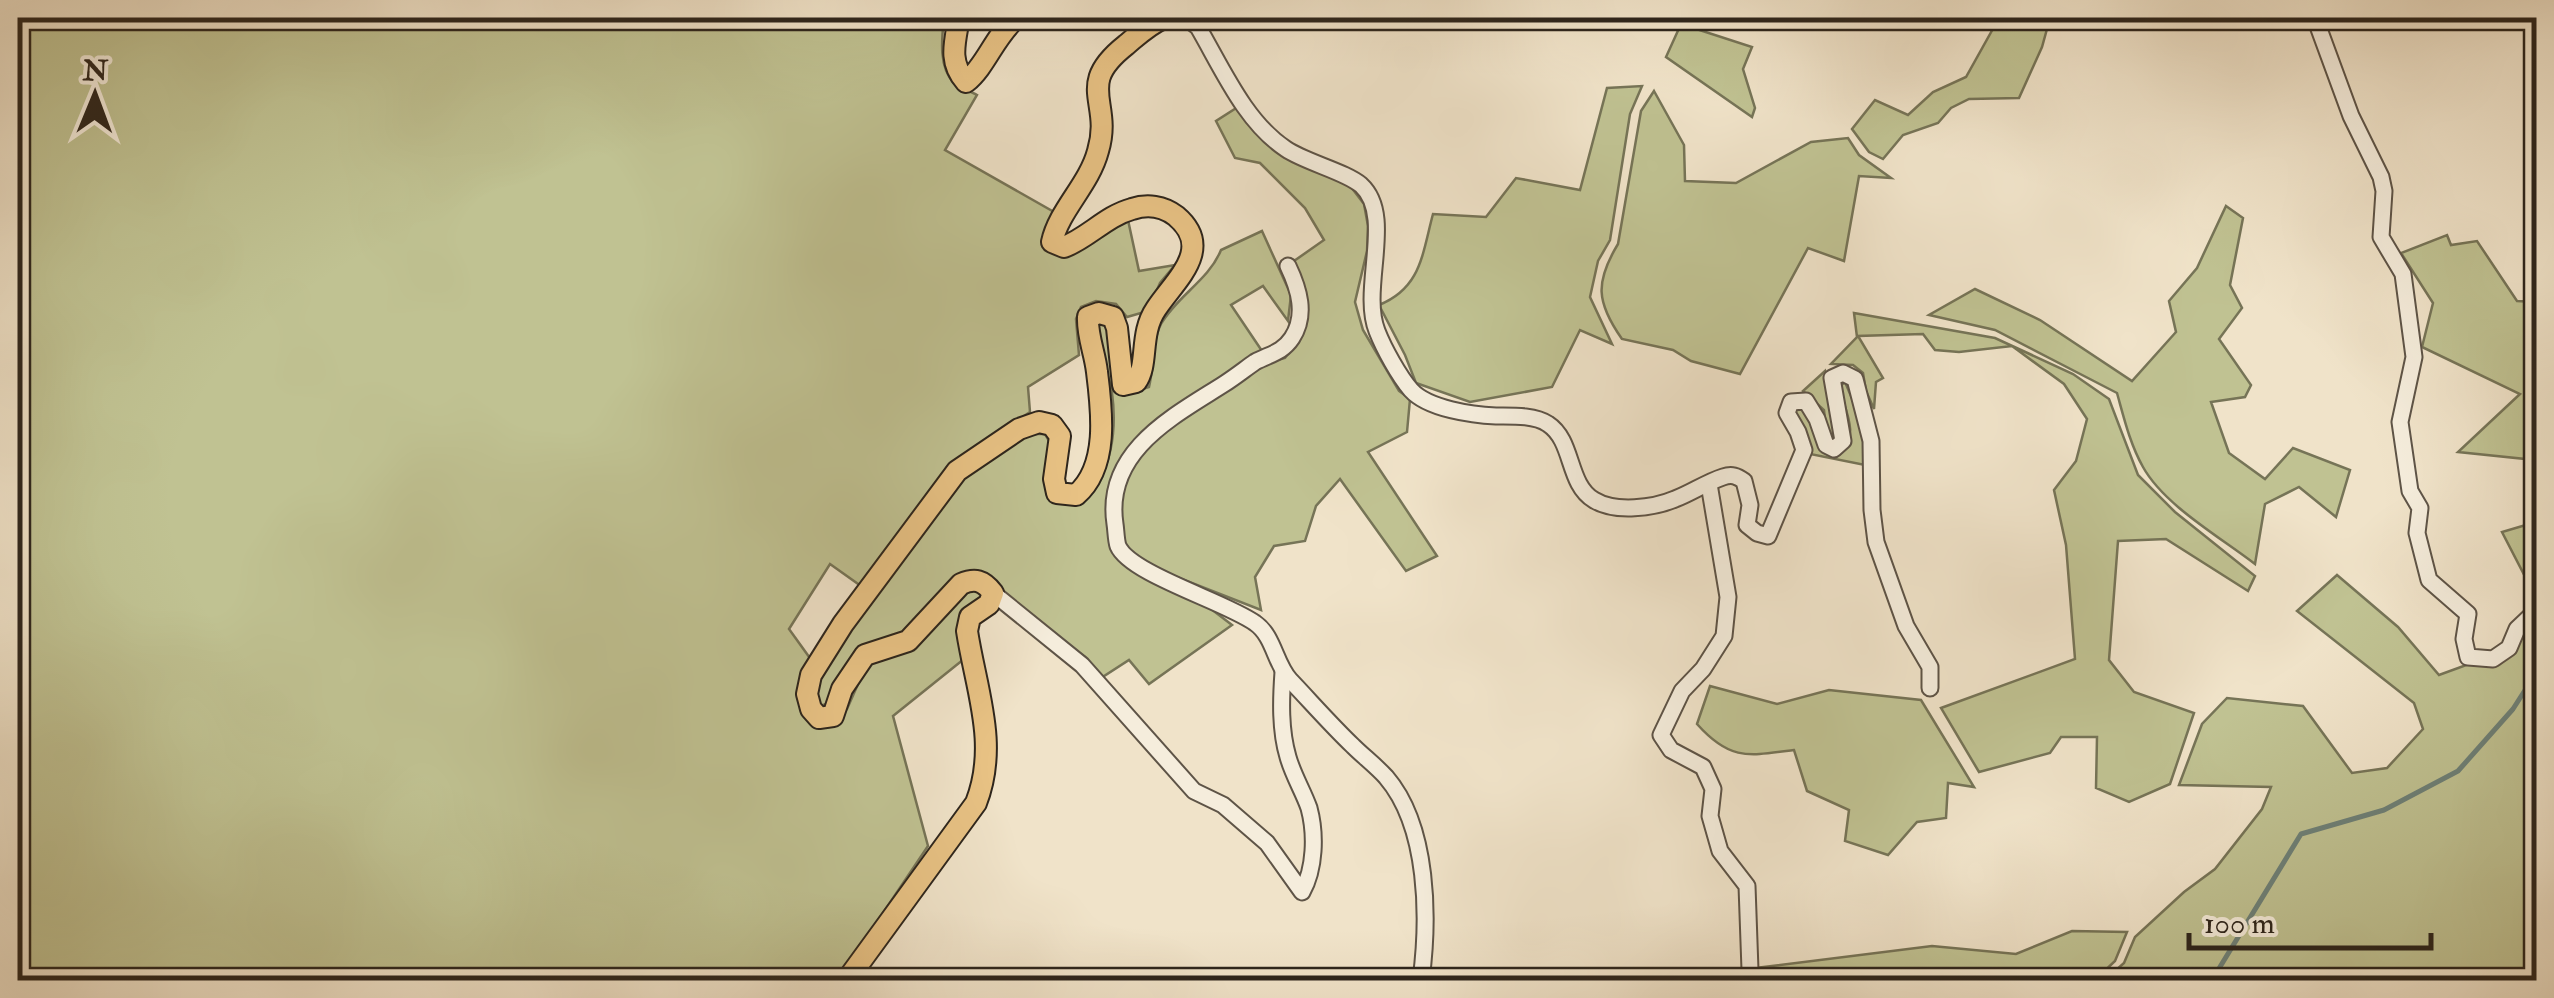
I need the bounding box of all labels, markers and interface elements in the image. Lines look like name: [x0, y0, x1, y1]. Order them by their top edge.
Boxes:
north arrow: [45, 45, 145, 145]
text: N: [82, 54, 109, 89]
scale bar: [2189, 888, 2432, 950]
text: 100 m: [2204, 905, 2275, 942]

